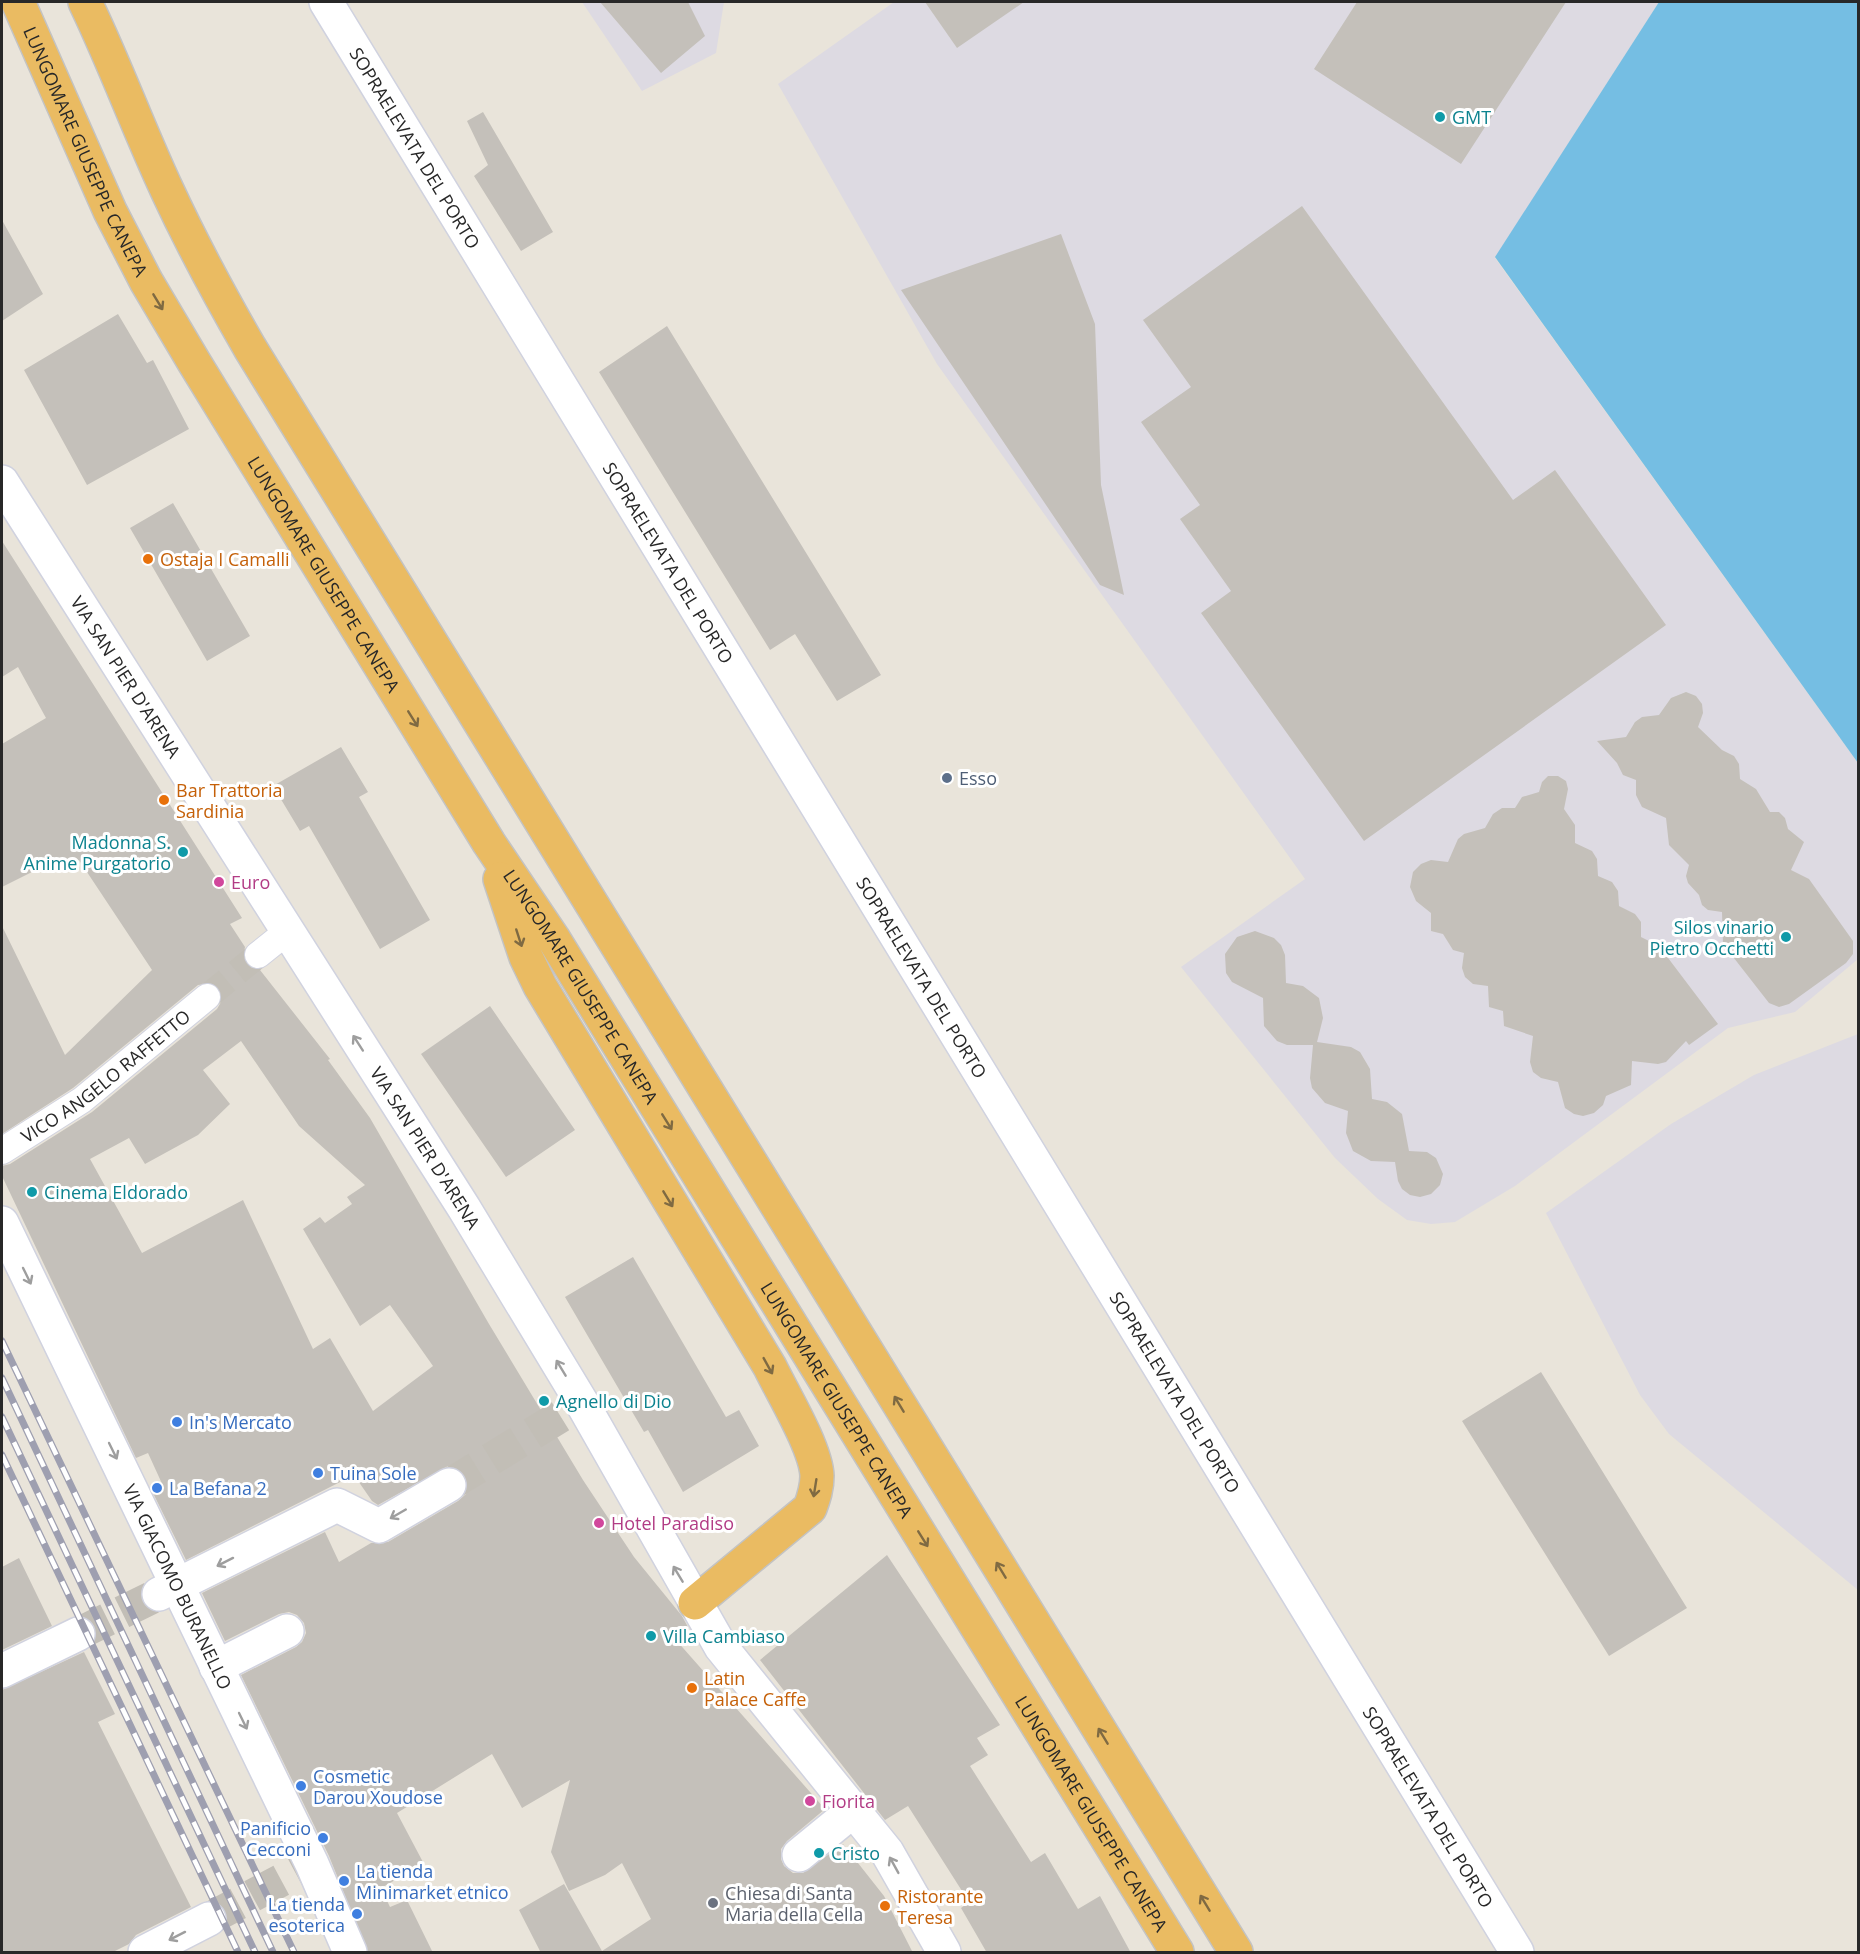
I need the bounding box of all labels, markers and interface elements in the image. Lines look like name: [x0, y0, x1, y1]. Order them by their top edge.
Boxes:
street label: LUNGOMARE GIUSEPPE CANEPA: [18, 22, 154, 281]
street label: SOPRAELEVATA DEL PORTO: [344, 43, 486, 253]
place label: GMT: [1452, 105, 1491, 129]
marker: GMT: [1433, 110, 1447, 124]
one-way arrow: [153, 293, 165, 310]
street label: LUNGOMARE GIUSEPPE CANEPA: [243, 452, 406, 697]
street label: SOPRAELEVATA DEL PORTO: [598, 458, 739, 668]
place label: Ostaja I Camalli: [160, 547, 290, 571]
marker: Ostaja I Camalli: [141, 552, 155, 566]
street label: VIA SAN PIER D'ARENA: [66, 591, 187, 763]
one-way arrow: [407, 710, 419, 727]
place label: Esso: [959, 766, 997, 790]
marker: Esso: [940, 771, 954, 785]
place label: Bar Trattoria Sardinia: [176, 778, 283, 823]
marker: Bar Trattoria Sardinia: [157, 793, 171, 807]
place label: Madonna S. Anime Purgatorio: [24, 830, 171, 875]
marker: Madonna S. Anime Purgatorio: [176, 845, 190, 859]
street label: LUNGOMARE GIUSEPPE CANEPA: [498, 865, 664, 1109]
place label: Euro: [231, 870, 270, 894]
street label: SOPRAELEVATA DEL PORTO: [851, 872, 992, 1083]
marker: Euro: [212, 875, 226, 889]
place label: Silos vinario Pietro Occhetti: [1649, 915, 1774, 960]
one-way arrow: [515, 928, 526, 947]
marker: Silos vinario Pietro Occhetti: [1779, 930, 1793, 944]
street label: VICO ANGELO RAFFETTO: [16, 1004, 195, 1148]
one-way arrow: [351, 1035, 363, 1052]
street label: VIA SAN PIER D'ARENA: [365, 1062, 486, 1234]
one-way arrow: [661, 1113, 673, 1130]
place label: Cinema Eldorado: [44, 1180, 188, 1204]
marker: Cinema Eldorado: [25, 1185, 39, 1199]
one-way arrow: [662, 1190, 674, 1207]
one-way arrow: [22, 1266, 33, 1284]
street label: LUNGOMARE GIUSEPPE CANEPA: [755, 1277, 919, 1522]
street label: SOPRAELEVATA DEL PORTO: [1104, 1287, 1246, 1497]
one-way arrow: [763, 1357, 775, 1374]
one-way arrow: [554, 1360, 566, 1377]
place label: Agnello di Dio: [556, 1389, 672, 1413]
marker: Agnello di Dio: [537, 1394, 551, 1408]
one-way arrow: [893, 1396, 905, 1413]
place label: In's Mercato: [189, 1410, 292, 1434]
marker: In's Mercato: [170, 1415, 184, 1429]
one-way arrow: [107, 1442, 119, 1460]
place label: Tuina Sole: [330, 1461, 417, 1485]
marker: Tuina Sole: [311, 1466, 325, 1480]
place label: La Befana 2: [169, 1476, 267, 1500]
one-way arrow: [810, 1478, 821, 1497]
street label: VIA GIACOMO BURANELLO: [118, 1480, 238, 1693]
marker: La Befana 2: [150, 1481, 164, 1495]
one-way arrow: [390, 1509, 407, 1521]
place label: Hotel Paradiso: [611, 1511, 734, 1535]
marker: Hotel Paradiso: [592, 1516, 606, 1530]
one-way arrow: [917, 1530, 929, 1547]
one-way arrow: [216, 1556, 234, 1568]
one-way arrow: [995, 1562, 1007, 1579]
one-way arrow: [672, 1566, 684, 1583]
place label: Villa Cambiaso: [663, 1624, 785, 1648]
marker: Villa Cambiaso: [644, 1629, 658, 1643]
place label: Latin Palace Caffe: [704, 1666, 806, 1711]
marker: Latin Palace Caffe: [685, 1681, 699, 1695]
street label: LUNGOMARE GIUSEPPE CANEPA: [1010, 1691, 1174, 1936]
street label: SOPRAELEVATA DEL PORTO: [1358, 1702, 1499, 1912]
one-way arrow: [237, 1712, 249, 1730]
one-way arrow: [1097, 1728, 1109, 1745]
place label: Cosmetic Darou Xoudose: [313, 1764, 443, 1809]
marker: Cosmetic Darou Xoudose: [294, 1779, 308, 1793]
place label: Fiorita: [822, 1789, 875, 1813]
marker: Fiorita: [803, 1794, 817, 1808]
place label: Panificio Cecconi: [240, 1816, 311, 1861]
marker: Panificio Cecconi: [316, 1831, 330, 1845]
place label: Cristo: [831, 1841, 880, 1865]
marker: Cristo: [812, 1846, 826, 1860]
one-way arrow: [888, 1857, 900, 1874]
place label: La tienda Minimarket etnico: [356, 1859, 509, 1904]
marker: La tienda Minimarket etnico: [337, 1874, 351, 1888]
place label: Chiesa di Santa Maria della Cella: [725, 1881, 863, 1926]
place label: Ristorante Teresa: [897, 1884, 983, 1929]
place label: La tienda esoterica: [268, 1892, 345, 1937]
one-way arrow: [1199, 1895, 1211, 1912]
marker: Chiesa di Santa Maria della Cella: [706, 1896, 720, 1910]
marker: Ristorante Teresa: [878, 1899, 892, 1913]
marker: La tienda esoterica: [350, 1907, 364, 1921]
one-way arrow: [169, 1931, 187, 1942]

